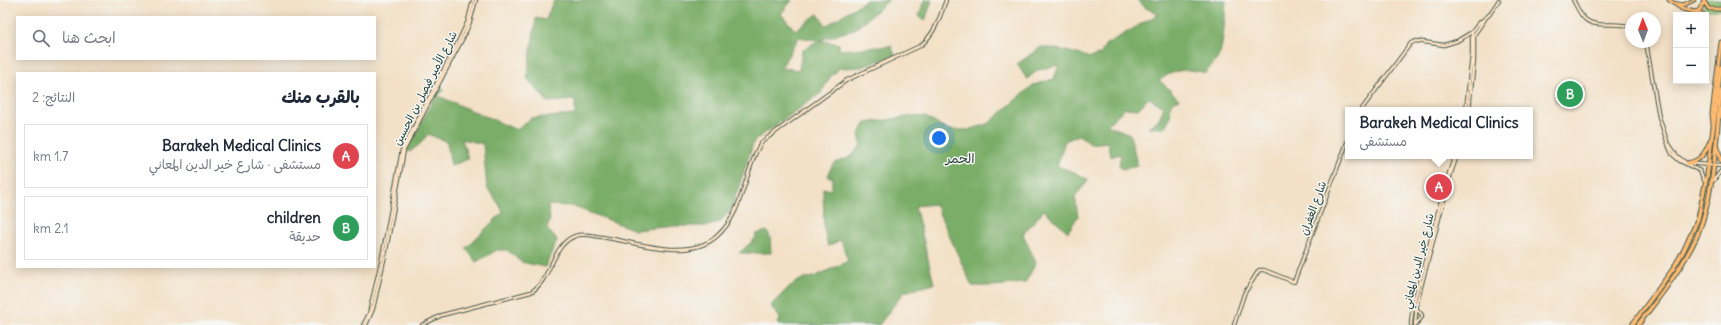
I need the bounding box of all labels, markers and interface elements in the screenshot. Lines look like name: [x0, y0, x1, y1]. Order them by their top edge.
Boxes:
north arrow: [1625, 12, 1661, 48]
map controls: [1673, 12, 1709, 84]
button: +: [1673, 12, 1709, 48]
search box: [16, 16, 376, 60]
icon: search: [30, 27, 52, 49]
text: ابحث هنا: [62, 28, 116, 47]
street label: شارع الأمير فيصل بن الحسين: [390, 28, 462, 148]
button: −: [1673, 48, 1709, 84]
pin: B: [1557, 79, 1583, 109]
text: بالقرب منك: [281, 86, 360, 108]
text: النتائج: 2: [32, 89, 75, 106]
popup: [1345, 107, 1533, 159]
text: Barakeh Medical Clinics: [1359, 113, 1519, 132]
your location: [929, 128, 949, 148]
text: مستشفى: [1359, 133, 1407, 150]
text: Barakeh Medical Clinics: [162, 136, 321, 155]
text: 1.7 km: [33, 148, 68, 165]
text: A: [342, 148, 350, 165]
district label: الحمر: [945, 150, 974, 167]
text: مستشفى · شارع خير الدين المعاني: [149, 156, 321, 173]
pin: A: [1426, 172, 1452, 202]
street label: شارع الغفران: [1297, 179, 1331, 238]
text: children: [267, 208, 321, 227]
street label: شارع خير الدين المعاني: [1399, 212, 1440, 311]
text: 2.1 km: [33, 220, 69, 237]
text: B: [342, 220, 350, 237]
text: حديقة: [289, 228, 321, 245]

